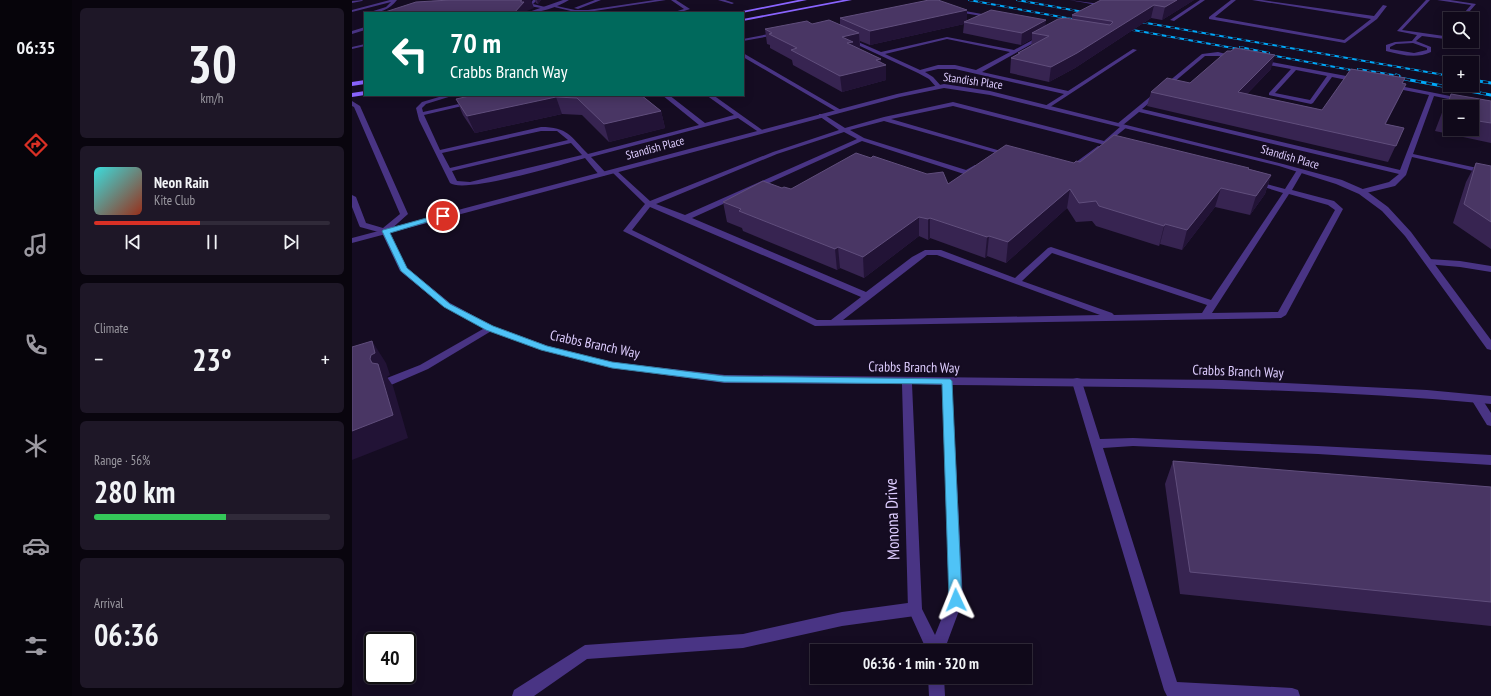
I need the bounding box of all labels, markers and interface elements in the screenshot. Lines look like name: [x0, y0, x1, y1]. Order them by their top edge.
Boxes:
map controls: [1443, 12, 1479, 136]
button: search: [1443, 12, 1479, 48]
text: 70 m: [450, 24, 501, 61]
icon: left: [384, 28, 436, 80]
text: 30: [187, 30, 237, 97]
text: 06:35: [17, 36, 55, 59]
button: +: [1443, 56, 1479, 92]
text: Crabbs Branch Way: [450, 60, 568, 83]
street label: Standish Place: [942, 69, 1004, 92]
text: km/h: [200, 90, 224, 107]
button: −: [1443, 100, 1479, 136]
icon: directions: [22, 131, 50, 159]
street label: Standish Place: [624, 132, 686, 163]
street label: Standish Place: [1259, 141, 1321, 172]
text: Neon Rain: [154, 173, 209, 192]
text: Kite Club: [154, 192, 195, 209]
pin: [426, 199, 460, 233]
icon: arrive: [432, 205, 454, 227]
icon: music: [22, 231, 50, 259]
icon: previous: [122, 231, 144, 253]
icon: pause: [201, 231, 223, 253]
icon: next: [280, 231, 302, 253]
text: Climate: [94, 320, 128, 337]
street label: Crabbs Branch Way: [548, 326, 642, 362]
icon: phone: [22, 331, 50, 359]
text: 23°: [192, 340, 232, 379]
text: −: [94, 345, 103, 373]
text: +: [321, 345, 330, 373]
street label: Crabbs Branch Way: [868, 357, 961, 377]
street label: Crabbs Branch Way: [1192, 360, 1285, 382]
icon: climate: [22, 432, 50, 460]
text: Range · 56%: [94, 452, 150, 469]
text: 280 km: [94, 472, 175, 511]
street label: Monona Drive: [880, 478, 904, 560]
icon: car: [22, 532, 50, 560]
position arrow: [935, 579, 977, 621]
text: Arrival: [94, 595, 123, 612]
text: 06:36: [94, 615, 159, 654]
icon: filters: [22, 632, 50, 660]
speed limit sign: 40: [364, 632, 416, 684]
text: 06:36 · 1 min · 320 m: [863, 654, 979, 673]

